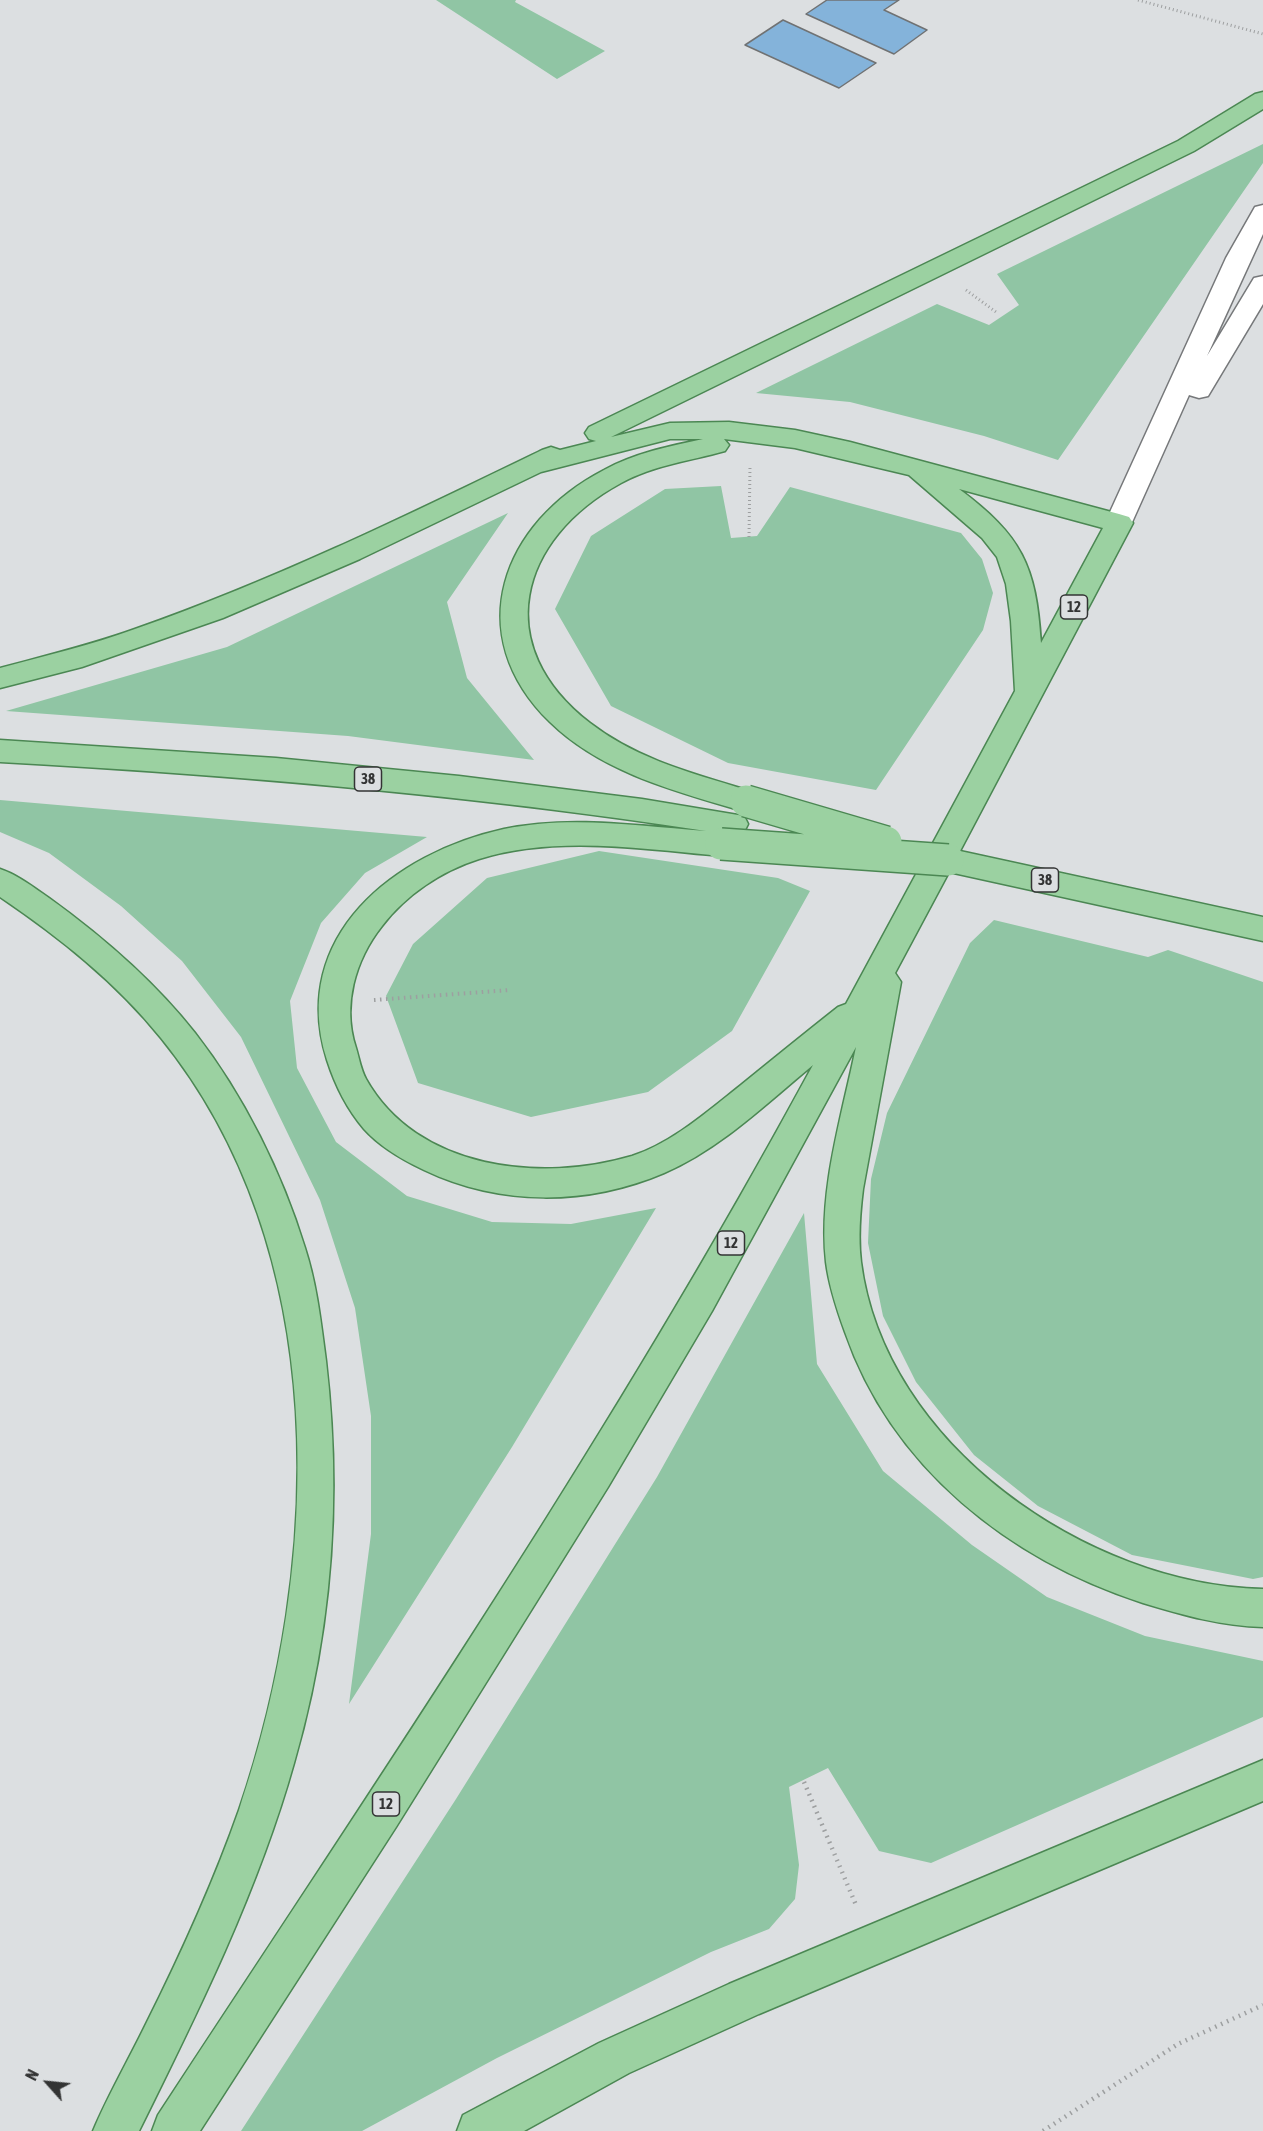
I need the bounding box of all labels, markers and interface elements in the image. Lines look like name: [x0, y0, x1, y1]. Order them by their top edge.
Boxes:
road number: 12: [1060, 595, 1088, 619]
road number: 38: [354, 767, 382, 791]
road number: 38: [1032, 868, 1058, 892]
road number: 12: [718, 1231, 744, 1255]
road number: 12: [372, 1792, 400, 1816]
north arrow: [18, 2053, 78, 2113]
text: N: [22, 2067, 42, 2083]

